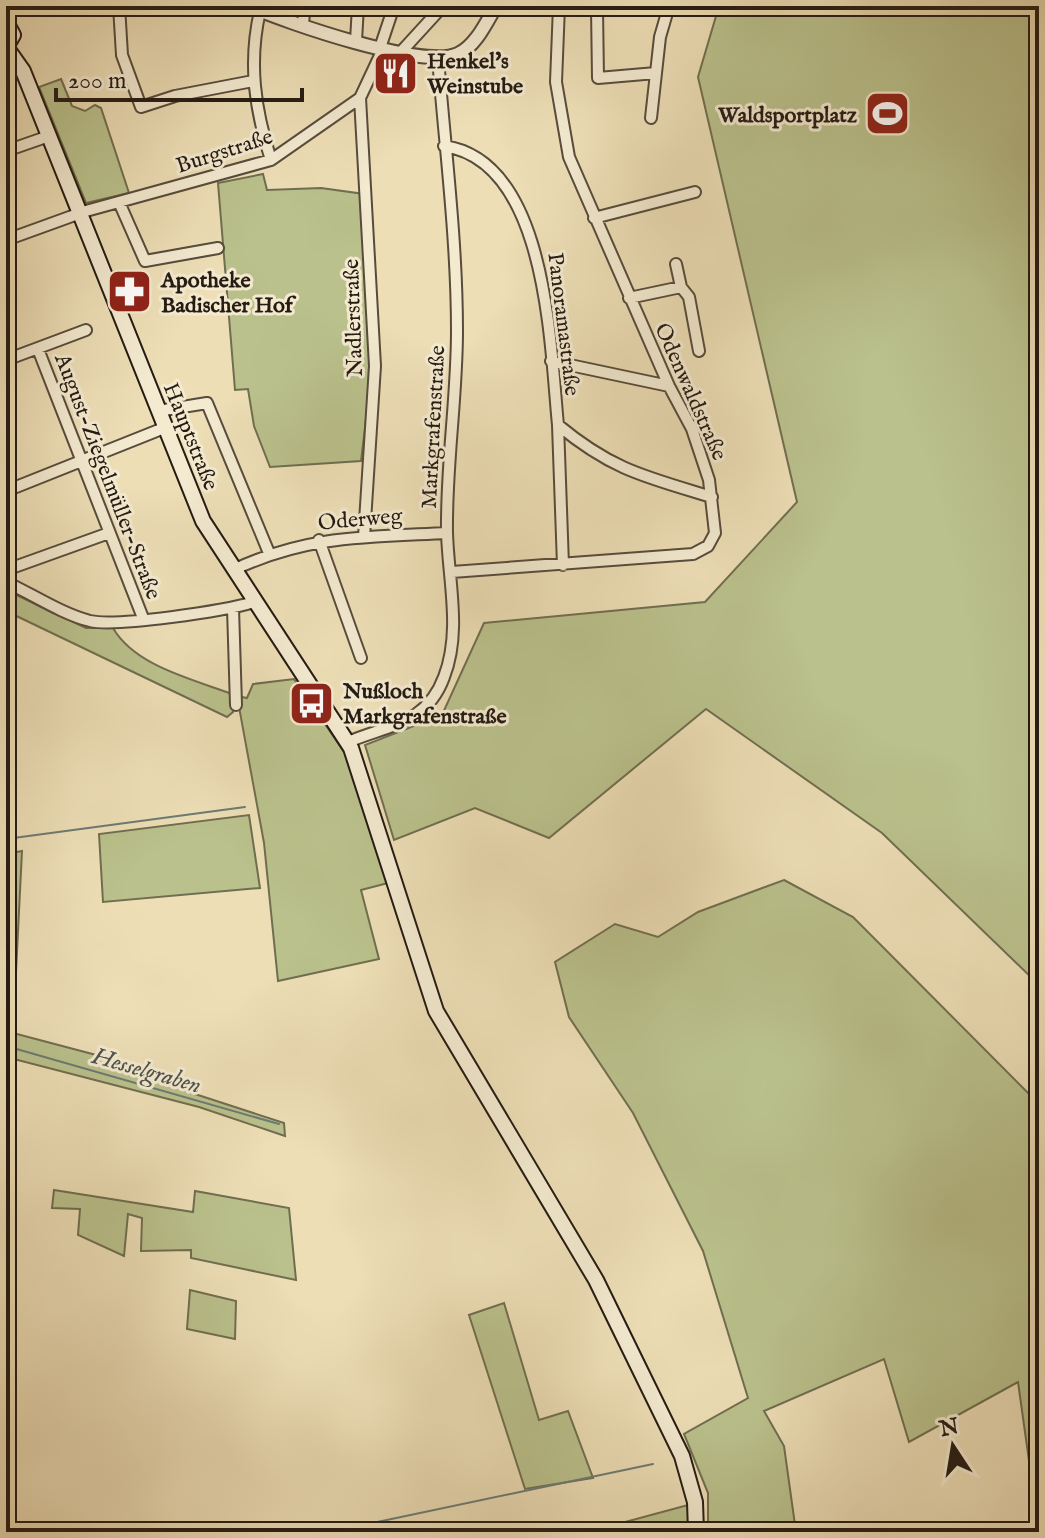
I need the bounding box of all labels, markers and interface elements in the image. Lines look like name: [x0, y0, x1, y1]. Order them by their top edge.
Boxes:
place label: Henkel's Weinstube: [426, 48, 523, 101]
restaurant icon: Henkel's Weinstube: [372, 49, 420, 97]
scale bar: [56, 52, 302, 102]
text: 200 m: [68, 66, 127, 97]
sports icon: Waldsportplatz: [864, 90, 912, 138]
place label: Waldsportplatz: [717, 102, 858, 130]
street label: Burgstraße: [173, 123, 277, 181]
street label: Panoramastraße: [540, 251, 586, 397]
street label: Nadlerstraße: [338, 258, 370, 377]
place label: Apotheke Badischer Hof: [160, 267, 297, 320]
pharmacy icon: Apotheke Badischer Hof: [106, 268, 154, 316]
street label: Odenwaldstraße: [647, 319, 733, 465]
street label: Markgrafenstraße: [416, 345, 452, 509]
street label: August-Ziegelmüller-Straße: [47, 349, 167, 604]
street label: Hauptstraße: [156, 379, 224, 495]
street label: Oderweg: [317, 502, 405, 538]
place label: Nußloch Markgrafenstraße: [342, 678, 507, 731]
bus stop icon: Nußloch Markgrafenstraße: [288, 679, 336, 727]
water label: Hesselgraben: [87, 1041, 205, 1102]
north arrow: [913, 1406, 993, 1486]
text: N: [936, 1413, 961, 1444]

